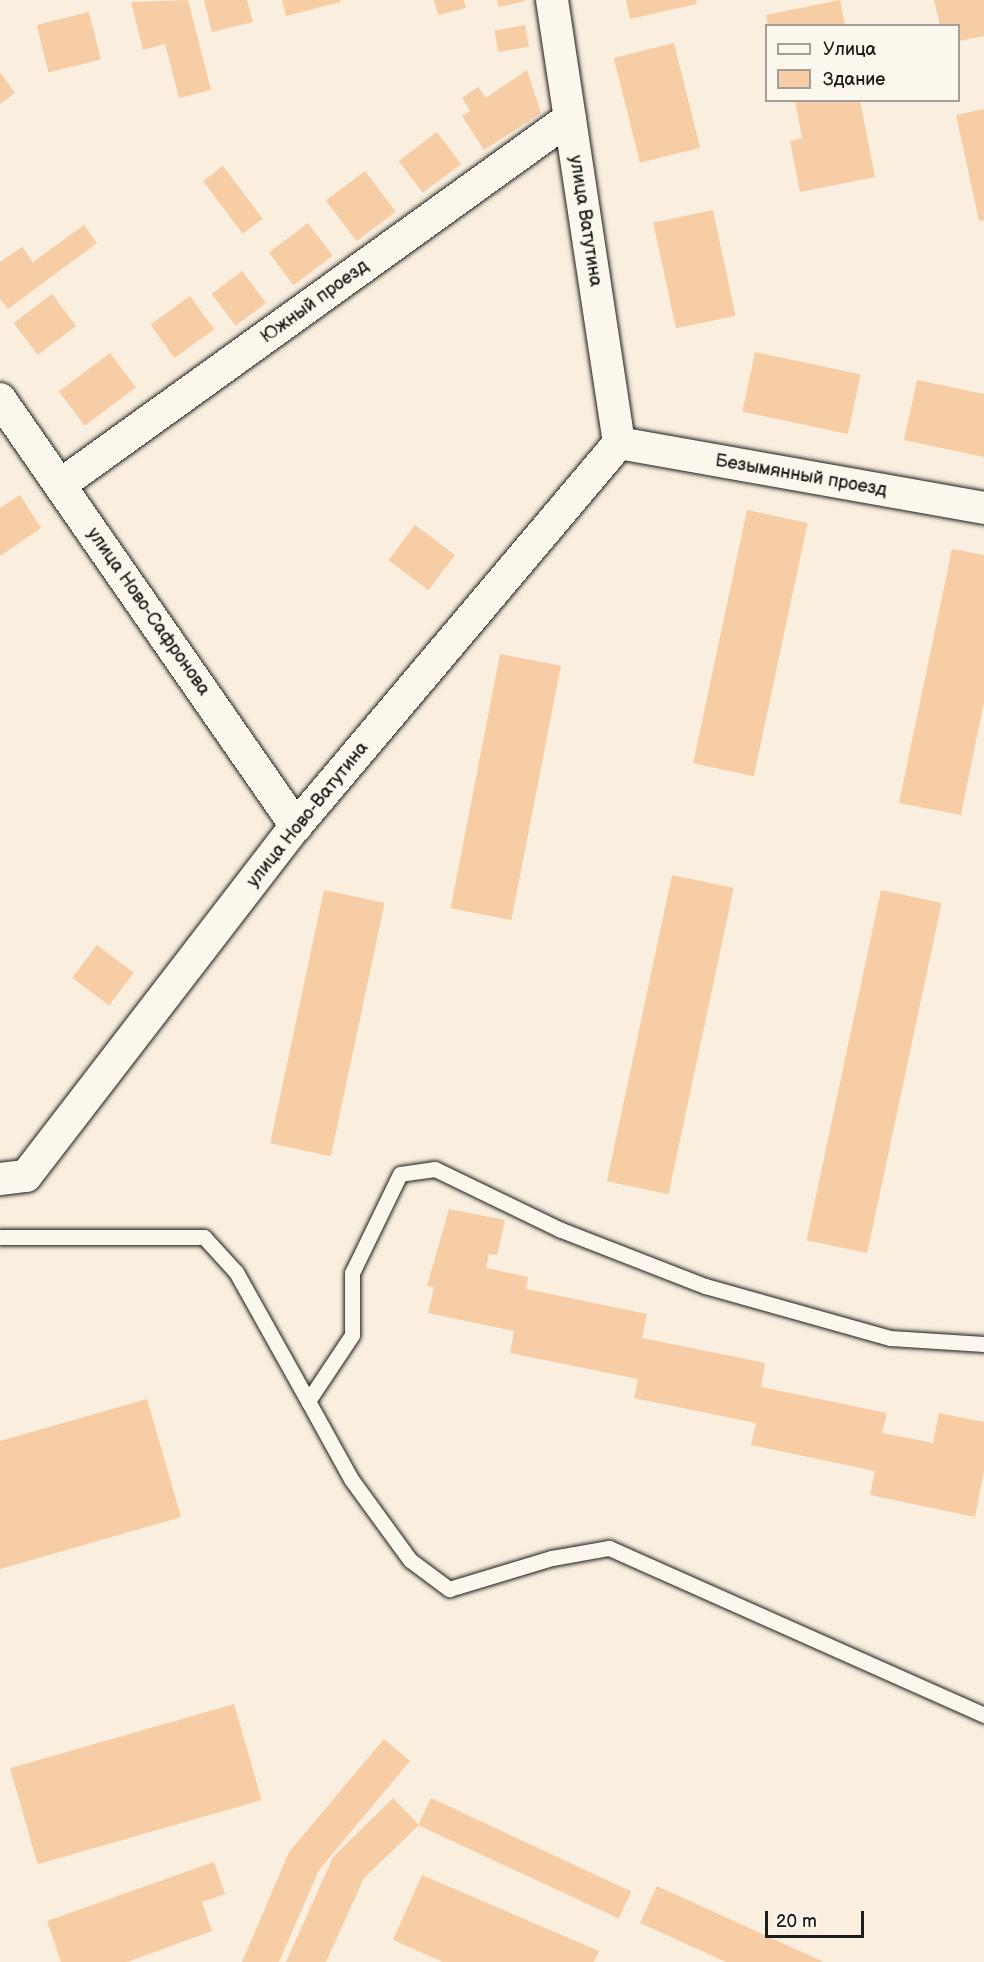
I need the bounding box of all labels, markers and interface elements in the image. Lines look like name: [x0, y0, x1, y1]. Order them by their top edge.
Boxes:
legend: [765, 24, 960, 102]
text: Улица: [823, 39, 876, 60]
text: Здание: [823, 69, 885, 90]
street label: улица Ватутина: [564, 154, 606, 288]
street label: Южный проезд: [257, 256, 373, 348]
street label: Безымянный проезд: [713, 450, 889, 502]
street label: улица Ново-Сафронова: [82, 524, 214, 700]
street label: улица Ново-Ватутина: [243, 738, 373, 892]
scale bar: [768, 1899, 867, 1937]
text: 20 m: [776, 1911, 817, 1932]

